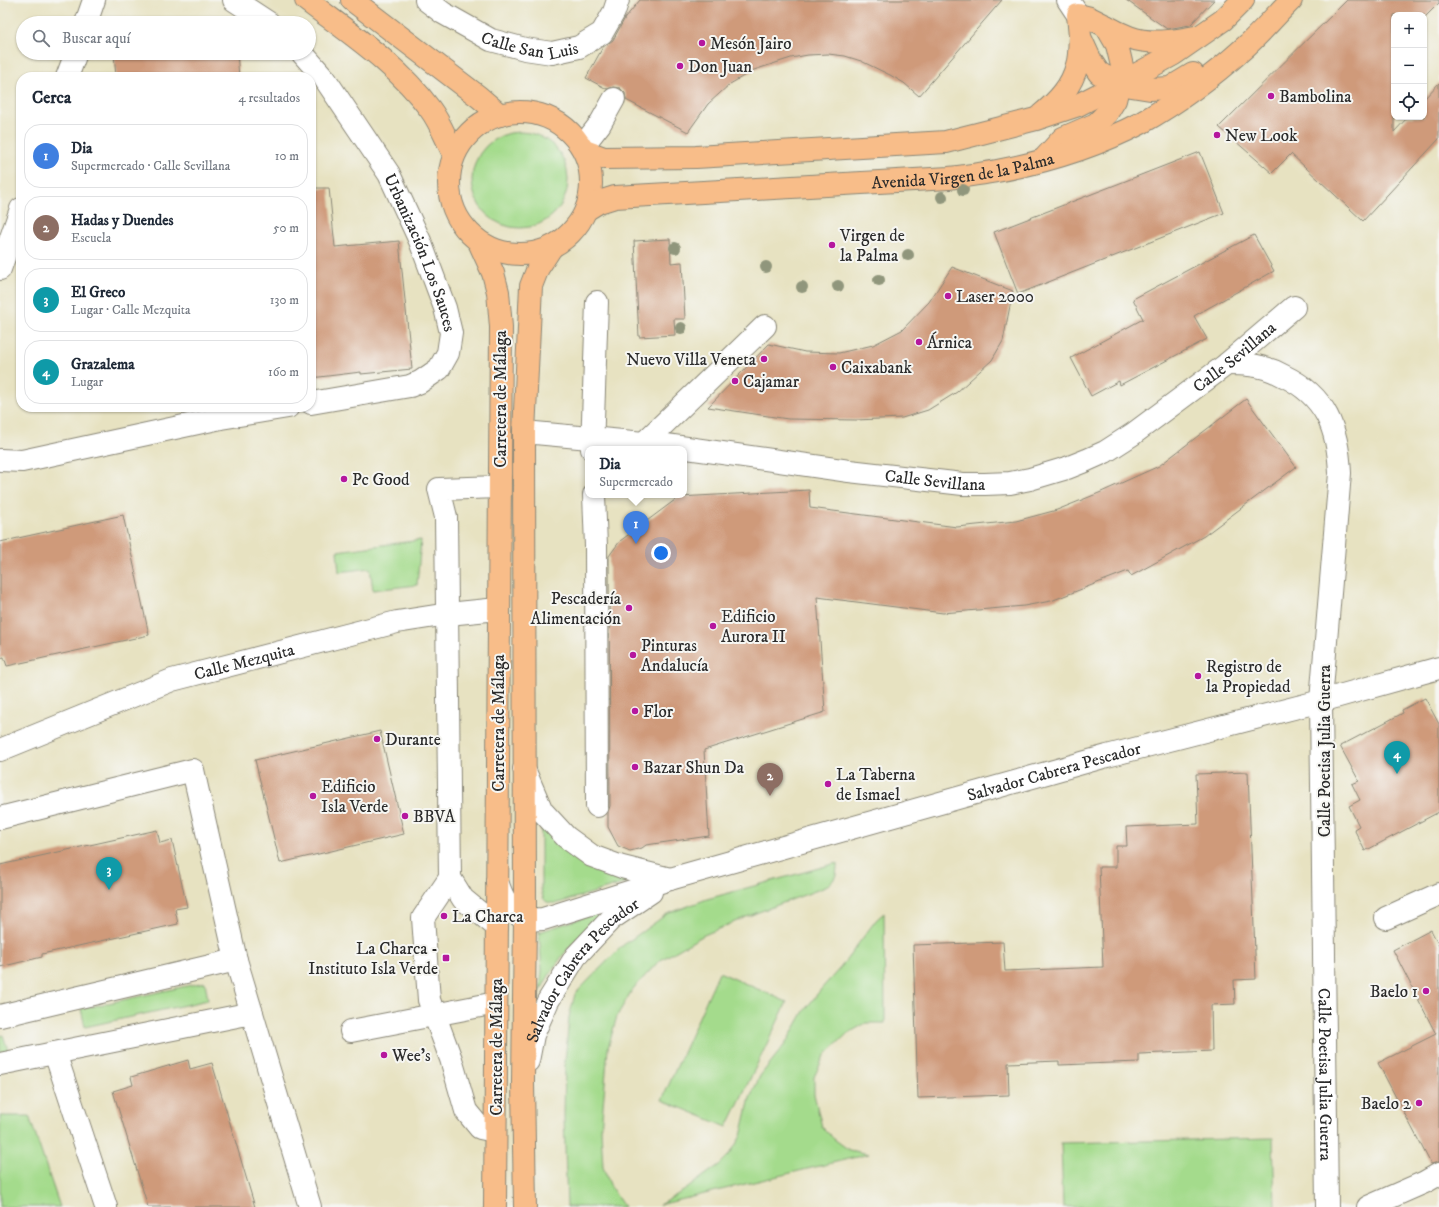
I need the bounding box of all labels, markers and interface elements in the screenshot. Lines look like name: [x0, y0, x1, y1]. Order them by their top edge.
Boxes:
map controls: [1391, 12, 1427, 120]
button: +: [1391, 12, 1427, 48]
search box: [16, 16, 316, 60]
street label: Calle San Luis: [477, 26, 581, 66]
icon: search: [30, 27, 52, 49]
text: Buscar aquí: [62, 29, 130, 48]
place label: Mesón Jairo: [710, 33, 791, 55]
marker: Mesón Jairo: [697, 38, 707, 48]
button: −: [1391, 48, 1427, 84]
place label: Don Juan: [688, 56, 752, 78]
marker: Don Juan: [675, 61, 685, 71]
button: locate: [1391, 84, 1427, 120]
place label: Bambolina: [1279, 86, 1352, 108]
text: Cerca: [32, 87, 71, 109]
text: 4 resultados: [238, 90, 300, 106]
marker: Bambolina: [1266, 91, 1276, 101]
place label: New Look: [1225, 125, 1298, 147]
marker: New Look: [1212, 130, 1222, 140]
text: Dia: [71, 139, 92, 158]
text: 1: [44, 148, 48, 164]
text: 10 m: [275, 148, 299, 164]
street label: Avenida Virgen de la Palma: [871, 148, 1057, 194]
text: Supermercado · Calle Sevillana: [71, 158, 230, 174]
street label: Urbanización Los Sauces: [378, 170, 460, 334]
text: Hadas y Duendes: [71, 211, 174, 230]
text: 2: [43, 220, 49, 236]
text: 50 m: [273, 220, 299, 236]
place label: Virgen de la Palma: [839, 225, 905, 267]
text: Escuela: [71, 230, 111, 246]
marker: Virgen de la Palma: [827, 240, 837, 250]
text: El Greco: [71, 283, 125, 302]
place label: Laser 2000: [956, 286, 1034, 308]
marker: Laser 2000: [943, 291, 953, 301]
text: 3: [44, 292, 48, 308]
text: 130 m: [270, 292, 299, 308]
text: Lugar · Calle Mezquita: [71, 302, 191, 318]
street label: Calle Sevillana: [1189, 317, 1281, 398]
street label: Carretera de Málaga: [490, 329, 512, 468]
place label: Árnica: [927, 331, 973, 354]
marker: Árnica: [914, 337, 924, 347]
place label: Nuevo Villa Veneta: [626, 349, 757, 371]
marker: Nuevo Villa Veneta: [759, 354, 769, 364]
text: Grazalema: [71, 355, 135, 374]
place label: Caixabank: [841, 357, 913, 379]
marker: Caixabank: [828, 362, 838, 372]
text: 4: [42, 364, 50, 380]
text: 160 m: [268, 364, 299, 380]
place label: Cajamar: [743, 371, 800, 393]
text: Lugar: [71, 374, 103, 390]
marker: Cajamar: [730, 376, 740, 386]
popup: [585, 446, 687, 498]
text: Dia: [599, 455, 621, 474]
street label: Calle Sevillana: [884, 465, 986, 496]
place label: Pc Good: [352, 469, 410, 491]
marker: Pc Good: [339, 474, 349, 484]
text: Supermercado: [599, 474, 673, 490]
pin: 1: [623, 511, 649, 544]
your location: [651, 543, 671, 563]
place label: Pescadería Alimentación: [531, 588, 622, 630]
marker: Pescadería Alimentación: [624, 603, 634, 613]
place label: Edificio Aurora II: [721, 606, 786, 648]
marker: Edificio Aurora II: [708, 621, 718, 631]
place label: Pinturas Andalucía: [641, 635, 709, 677]
street label: Calle Mezquita: [192, 639, 297, 686]
marker: Pinturas Andalucía: [628, 650, 638, 660]
street label: Carretera de Málaga: [488, 653, 510, 792]
place label: Registro de la Propiedad: [1206, 656, 1291, 698]
street label: Calle Poetisa Julia Guerra: [1314, 664, 1336, 837]
marker: Registro de la Propiedad: [1193, 671, 1203, 681]
place label: Flor: [643, 701, 674, 723]
marker: Flor: [630, 706, 640, 716]
place label: Durante: [385, 729, 441, 751]
marker: Durante: [372, 734, 382, 744]
street label: Salvador Cabrera Pescador: [965, 738, 1144, 807]
pin: 4: [1384, 741, 1410, 774]
place label: Bazar Shun Da: [643, 757, 745, 779]
marker: Bazar Shun Da: [630, 762, 640, 772]
pin: 2: [757, 763, 783, 796]
place label: La Taberna de Ismael: [836, 764, 916, 806]
place label: Edificio Isla Verde: [321, 776, 388, 818]
marker: La Taberna de Ismael: [823, 779, 833, 789]
marker: Edificio Isla Verde: [308, 791, 318, 801]
place label: BBVA: [413, 806, 456, 828]
marker: BBVA: [400, 811, 410, 821]
pin: 3: [96, 857, 122, 890]
street label: Salvador Cabrera Pescador: [522, 893, 644, 1044]
place label: La Charca: [452, 906, 524, 928]
marker: La Charca: [439, 911, 449, 921]
place label: La Charca - Instituto Isla Verde: [308, 938, 438, 980]
marker: La Charca - Instituto Isla Verde: [441, 953, 451, 963]
street label: Carretera de Málaga: [486, 977, 508, 1116]
place label: Baelo 1: [1370, 981, 1418, 1003]
marker: Baelo 1: [1421, 986, 1431, 996]
street label: Calle Poetisa Julia Guerra: [1312, 988, 1336, 1162]
place label: Wee's: [391, 1045, 431, 1067]
marker: Wee's: [379, 1050, 389, 1060]
place label: Baelo 2: [1361, 1093, 1412, 1115]
marker: Baelo 2: [1414, 1098, 1424, 1108]

